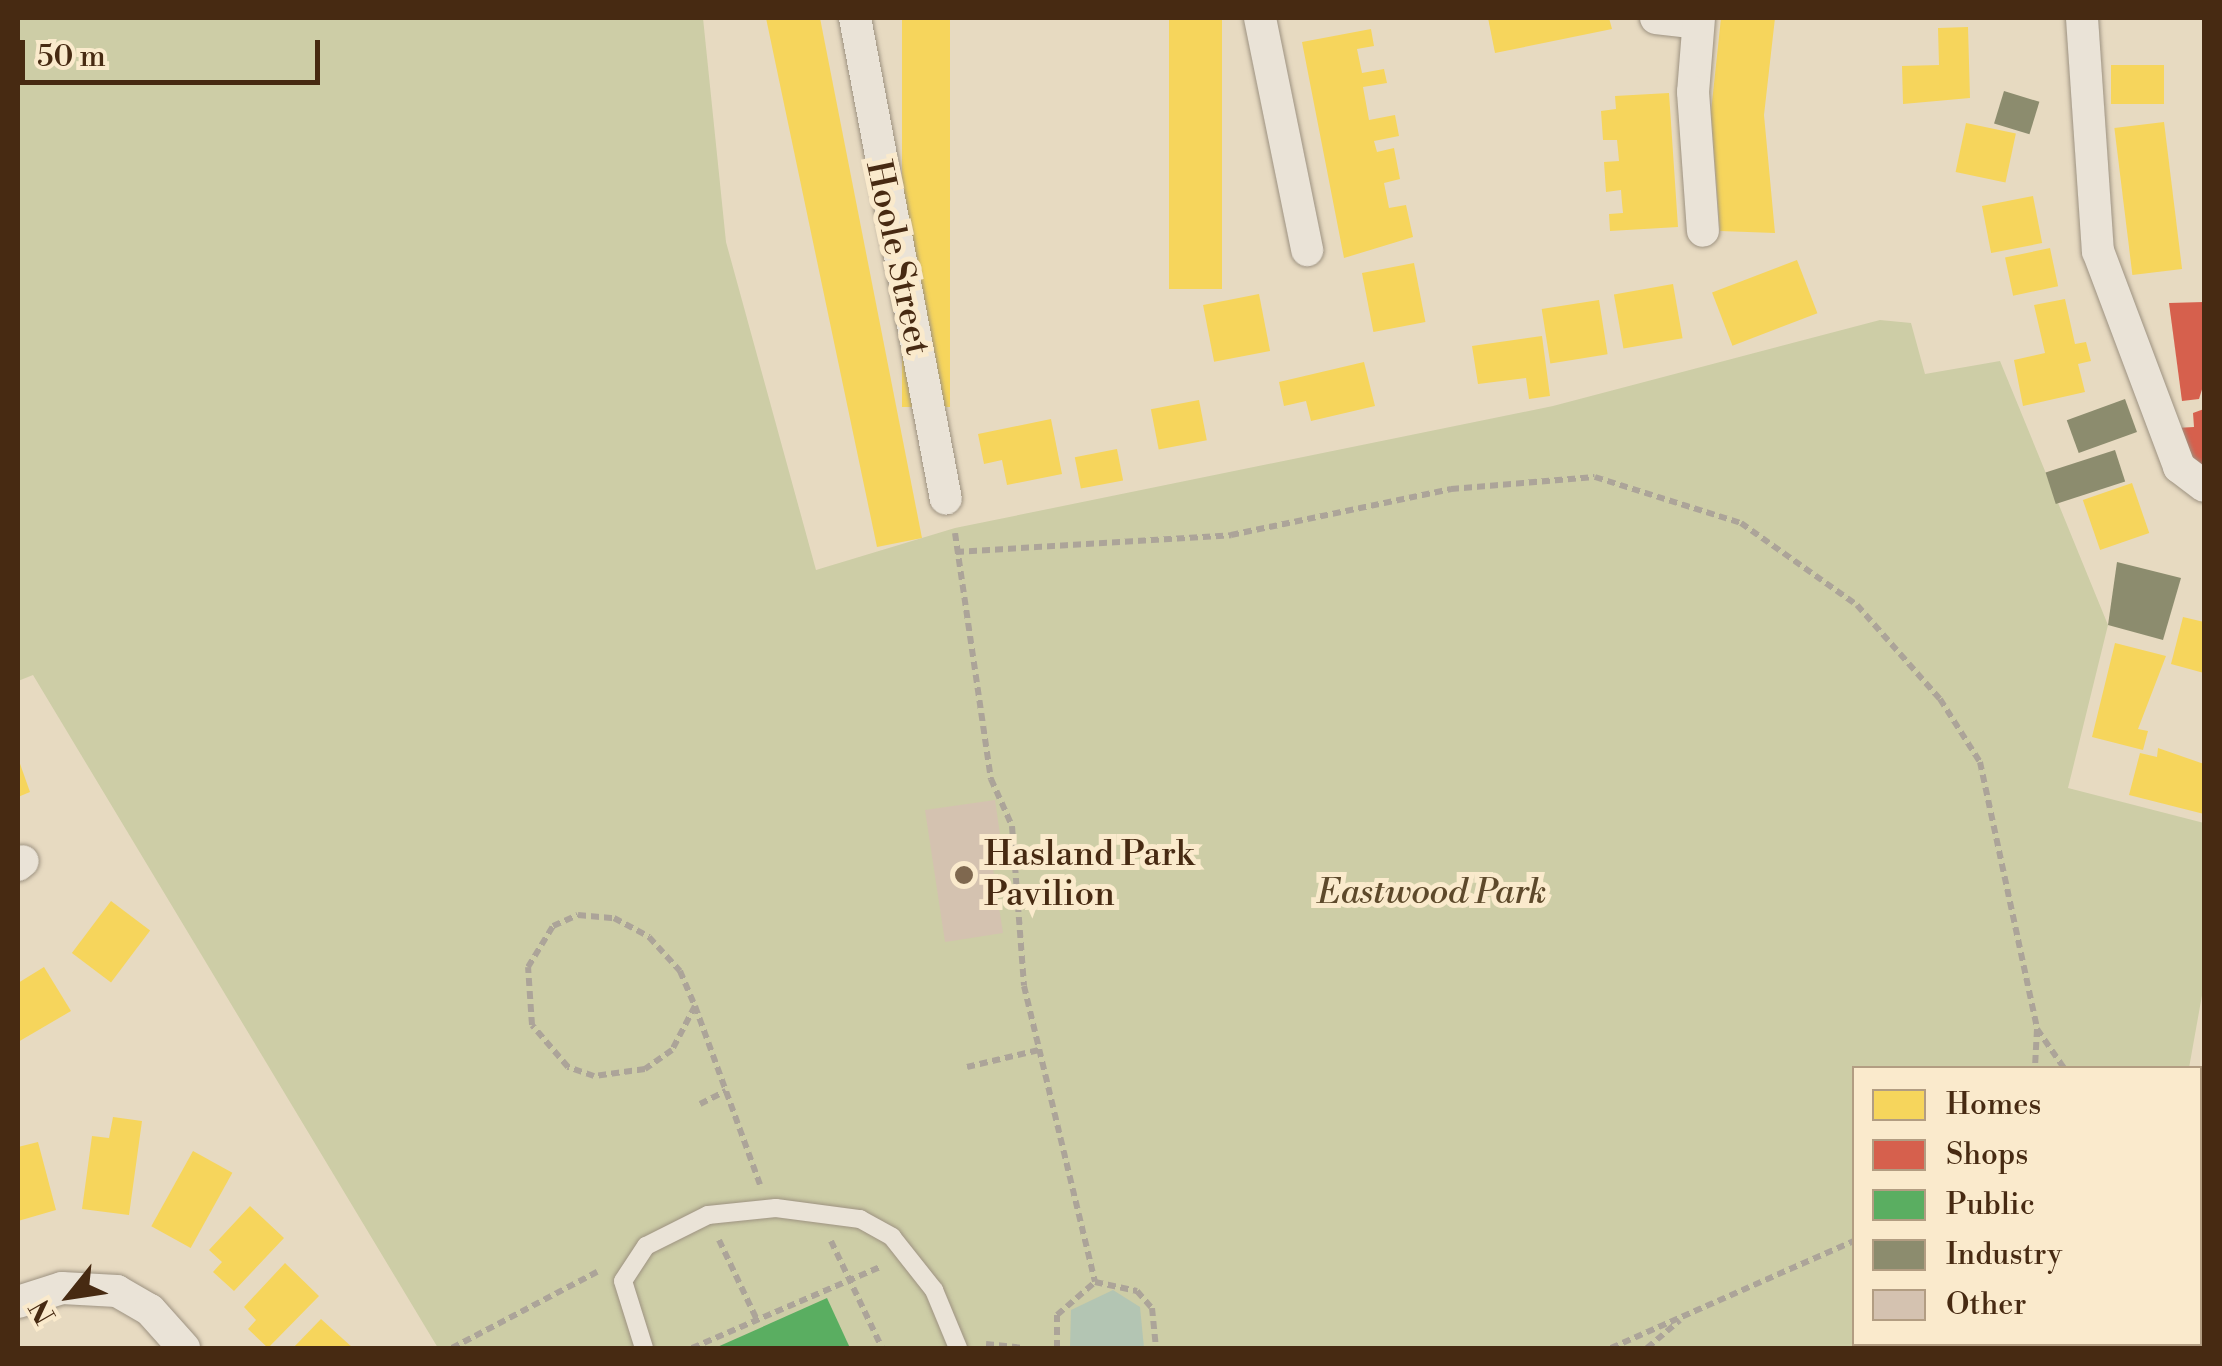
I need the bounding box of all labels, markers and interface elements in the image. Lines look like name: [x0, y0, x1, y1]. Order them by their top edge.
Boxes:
scale bar: [25, 20, 325, 82]
text: 50 m: [37, 38, 106, 76]
street label: Hoole Street: [856, 157, 938, 359]
place label: Hasland Park Pavilion: [984, 834, 1194, 916]
marker: Hasland Park Pavilion: [953, 864, 975, 886]
park label: Eastwood Park: [1317, 872, 1547, 914]
legend: [1852, 1066, 2202, 1346]
text: Homes: [1946, 1086, 2041, 1124]
text: Shops: [1946, 1136, 2028, 1174]
text: Public: [1946, 1186, 2035, 1224]
text: Industry: [1946, 1236, 2062, 1274]
north arrow: [20, 1246, 120, 1346]
text: Other: [1946, 1286, 2026, 1324]
text: N: [23, 1293, 64, 1330]

